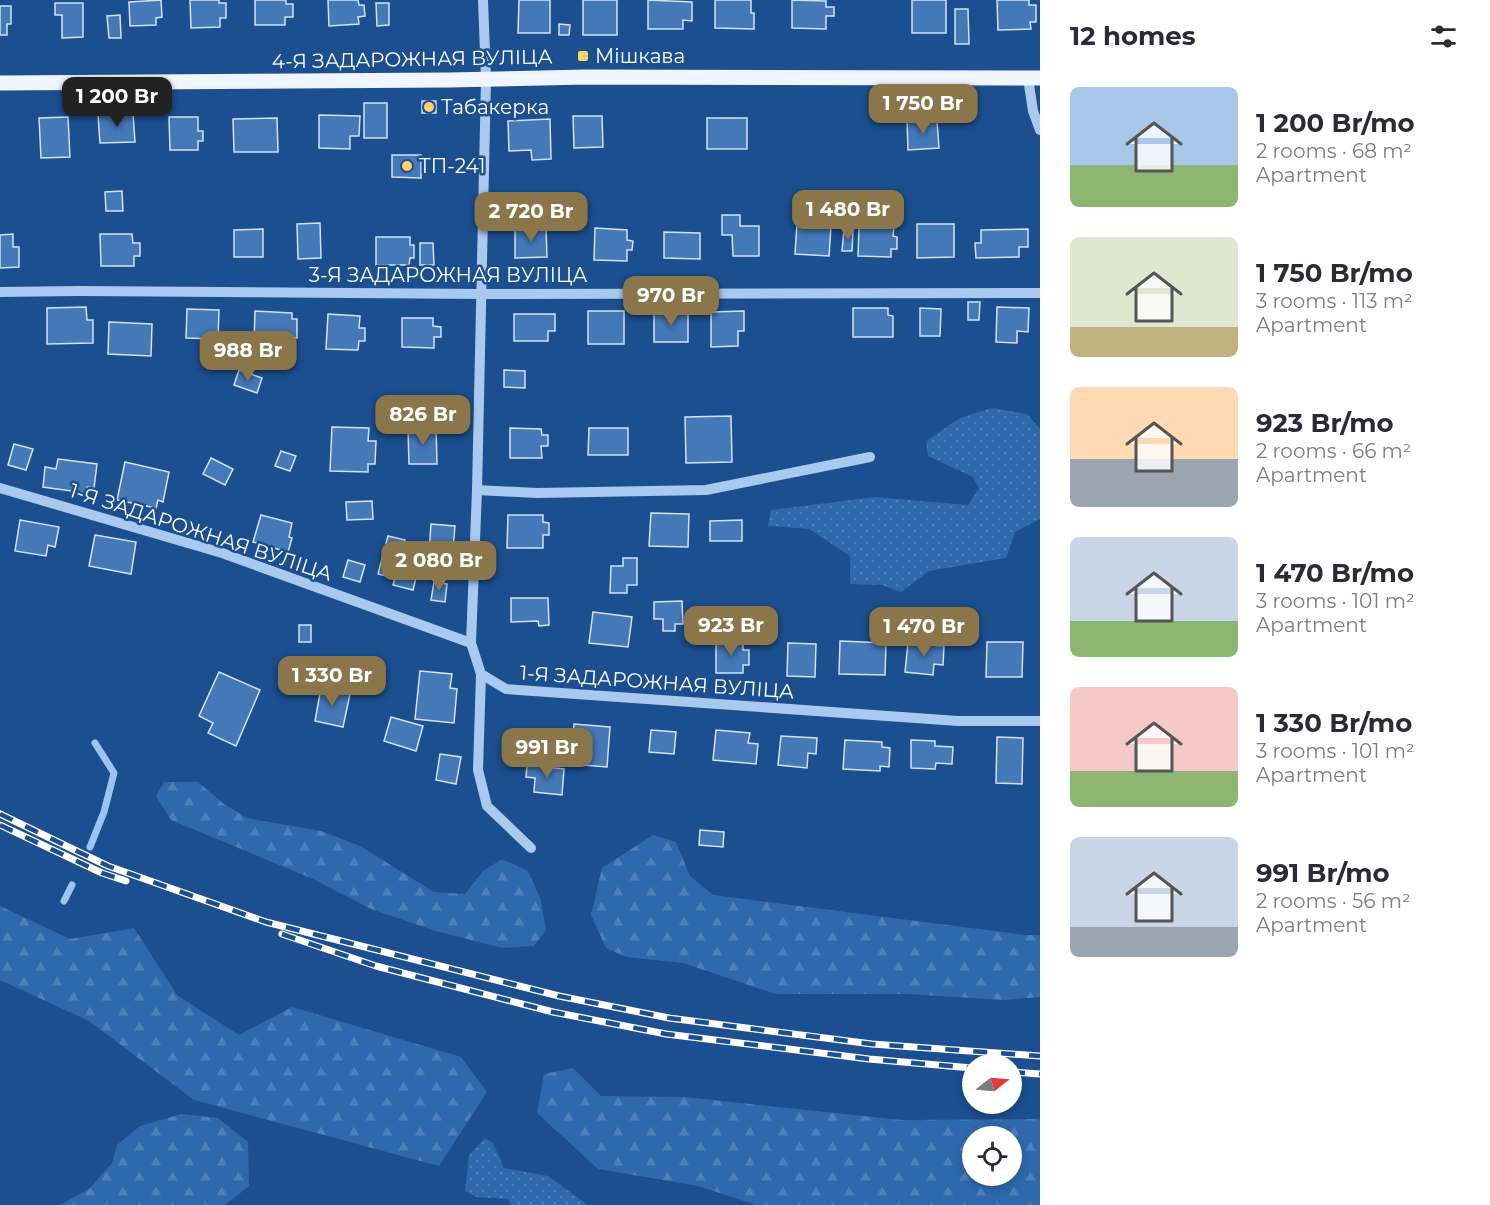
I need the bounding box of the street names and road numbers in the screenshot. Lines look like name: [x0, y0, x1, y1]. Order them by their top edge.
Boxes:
street label: 4-Я ЗАДАРОЖНАЯ ВУЛІЦА: [271, 45, 553, 73]
street label: 3-Я ЗАДАРОЖНАЯ ВУЛІЦА: [309, 263, 587, 287]
street label: 1-Я ЗАДАРОЖНАЯ ВУЛІЦА: [67, 478, 335, 586]
street label: 1-Я ЗАДАРОЖНАЯ ВУЛІЦА: [519, 660, 795, 704]

